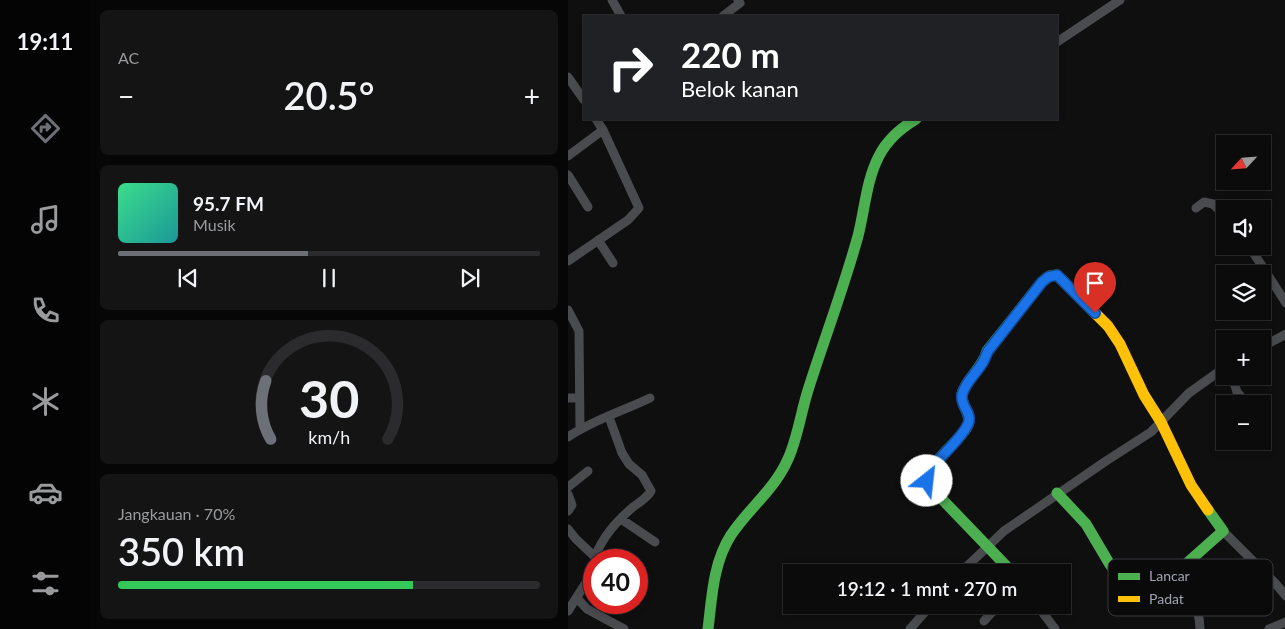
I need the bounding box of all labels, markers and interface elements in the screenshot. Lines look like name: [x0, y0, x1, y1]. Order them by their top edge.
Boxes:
text: 19:11: [17, 28, 73, 55]
text: 220 m: [681, 33, 780, 75]
icon: right: [598, 35, 663, 100]
text: AC: [118, 48, 139, 67]
text: 20.5°: [284, 72, 374, 118]
text: Belok kanan: [681, 75, 799, 102]
text: −: [118, 79, 134, 113]
text: +: [524, 79, 540, 113]
icon: directions: [28, 111, 63, 146]
north arrow: [1216, 135, 1270, 190]
map controls: [1216, 135, 1271, 450]
text: 95.7 FM: [193, 192, 264, 215]
button: sound: [1216, 200, 1271, 255]
icon: music: [28, 202, 63, 237]
text: Musik: [193, 215, 236, 234]
pin: [1074, 262, 1116, 313]
icon: previous: [174, 264, 202, 292]
icon: pause: [315, 264, 343, 292]
icon: next: [456, 264, 484, 292]
button: layers: [1216, 265, 1271, 320]
icon: arrive: [1081, 269, 1109, 297]
icon: phone: [28, 293, 63, 328]
button: +: [1216, 330, 1271, 385]
text: 30: [299, 367, 359, 429]
icon: climate: [28, 384, 63, 419]
button: −: [1216, 395, 1271, 450]
text: km/h: [308, 426, 350, 448]
position arrow: [900, 454, 952, 506]
icon: car: [28, 475, 63, 510]
text: Jangkauan · 70%: [118, 504, 235, 523]
text: 350 km: [118, 528, 245, 574]
speed limit sign: 40: [583, 549, 648, 614]
legend: [1108, 559, 1273, 616]
icon: filters: [28, 566, 63, 601]
text: Lancar: [1149, 567, 1190, 584]
text: 19:12 · 1 mnt · 270 m: [837, 577, 1017, 600]
text: Padat: [1149, 590, 1184, 607]

